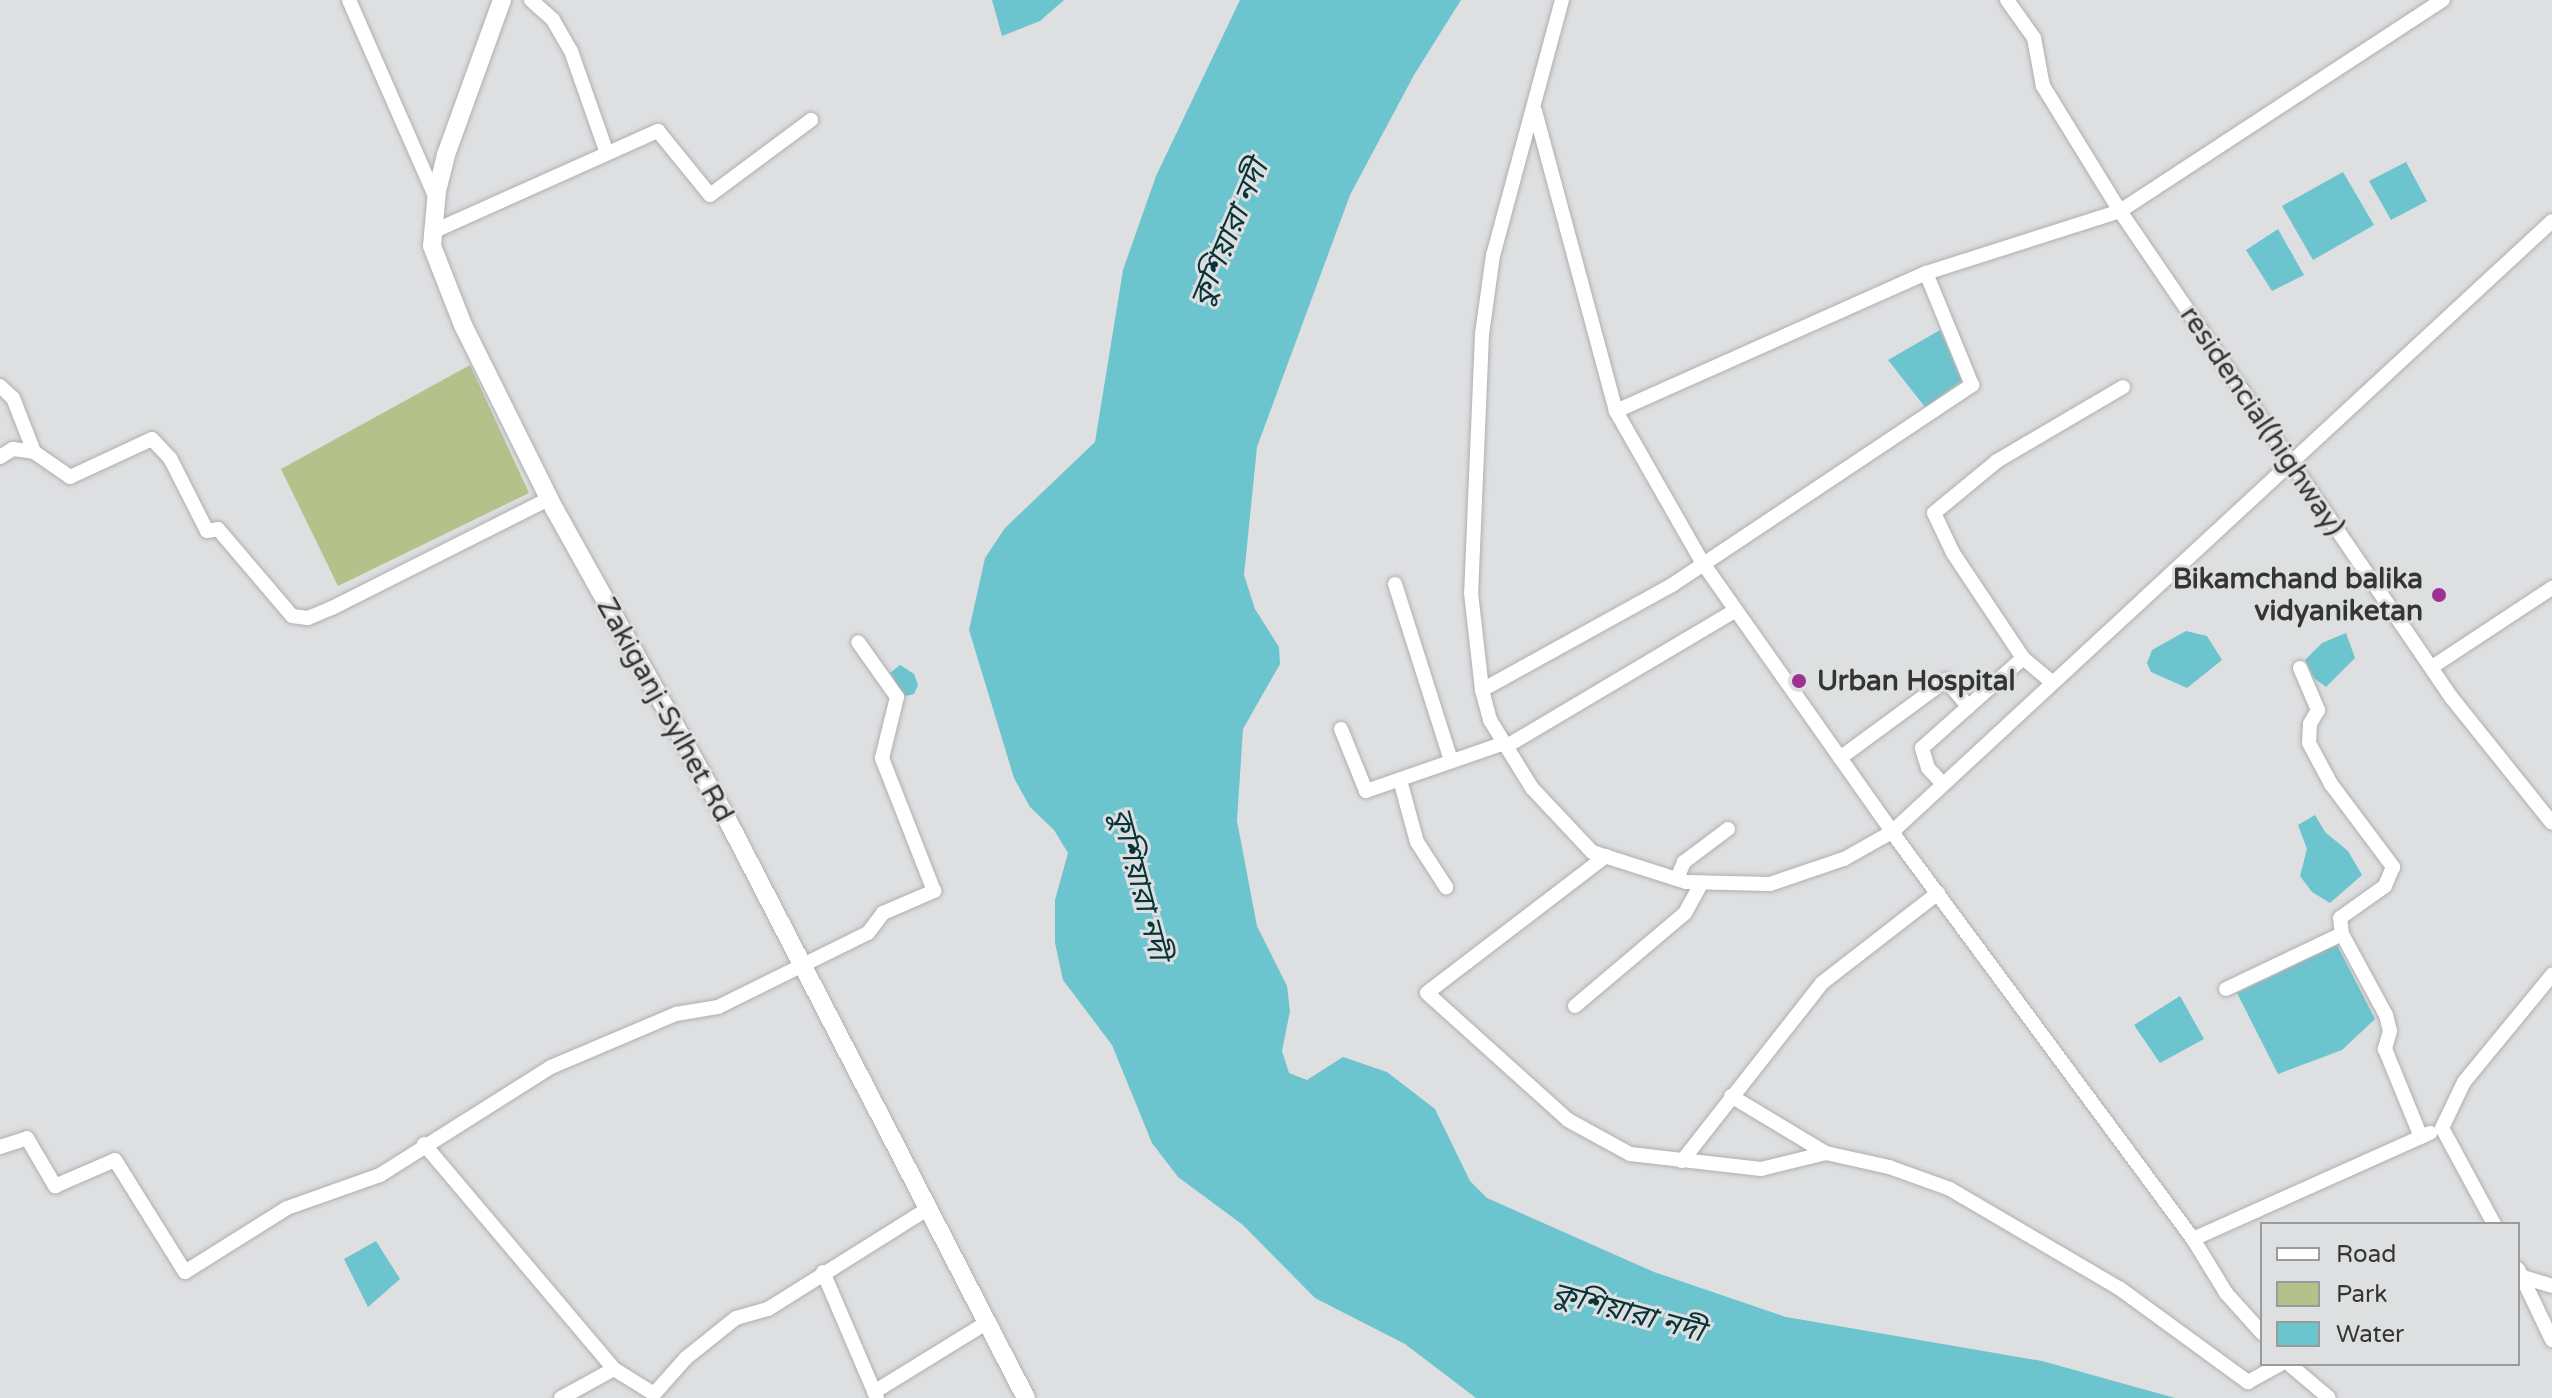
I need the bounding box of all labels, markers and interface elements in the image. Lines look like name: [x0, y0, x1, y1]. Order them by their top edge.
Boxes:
water label: কুশিয়ারা নদী: [1183, 155, 1277, 313]
street label: residencial(highway): [2173, 300, 2351, 542]
place label: Bikamchand balika vidyaniketan: [2173, 562, 2423, 628]
marker: Bikamchand balika vidyaniketan: [2430, 586, 2448, 604]
street label: Zakiganj-Sylhet Rd: [589, 592, 741, 828]
place label: Urban Hospital: [1817, 664, 2015, 698]
marker: Urban Hospital: [1788, 670, 1810, 692]
water label: কুশিয়ারা নদী: [1101, 804, 1177, 964]
legend: [2260, 1222, 2520, 1366]
text: Road: [2336, 1240, 2396, 1269]
water label: কুশিয়ারা নদী: [1548, 1275, 1708, 1351]
text: Park: [2336, 1280, 2387, 1309]
text: Water: [2336, 1320, 2404, 1349]

